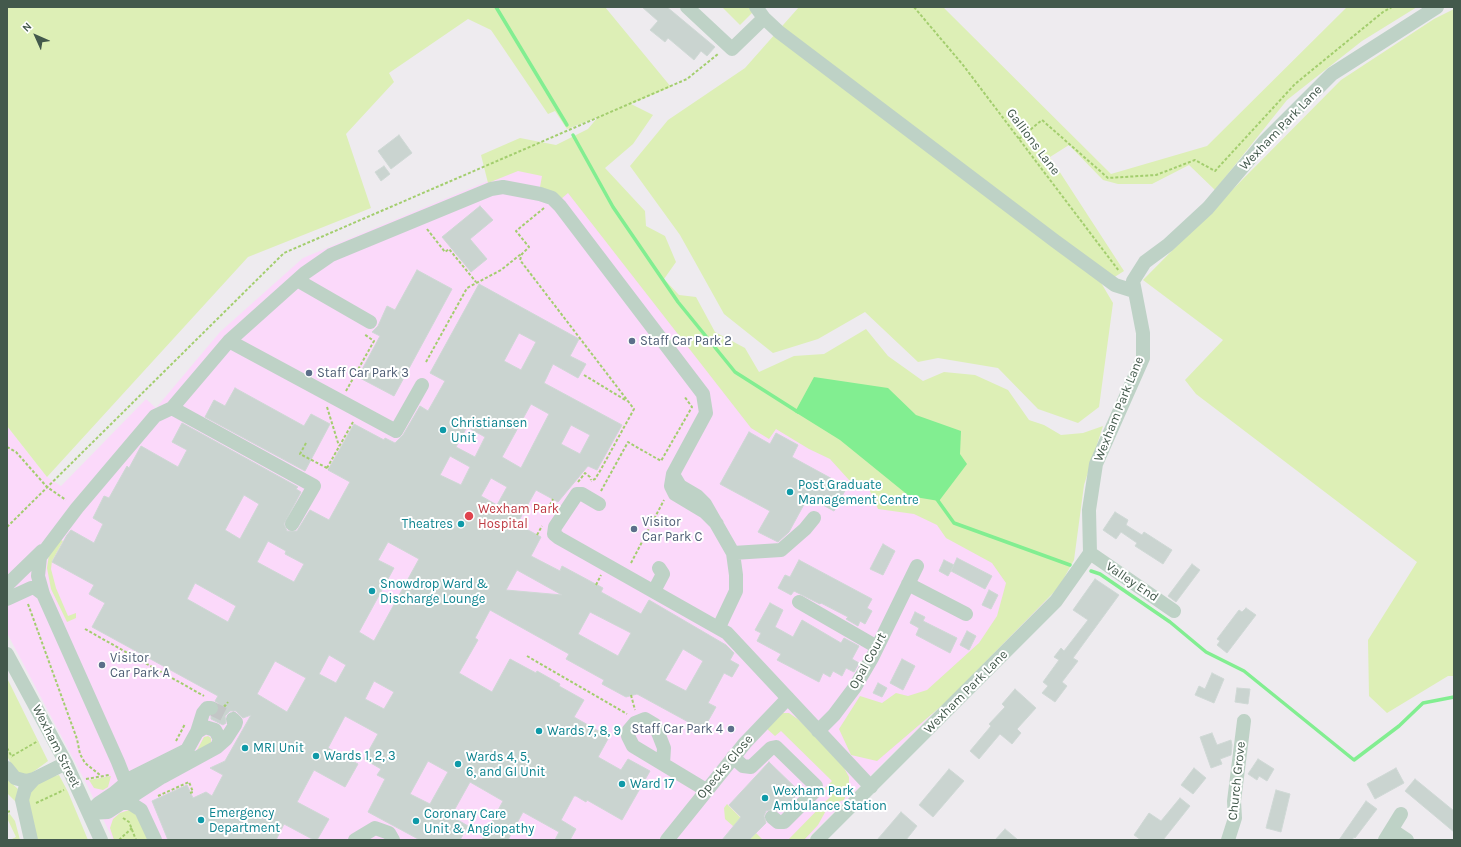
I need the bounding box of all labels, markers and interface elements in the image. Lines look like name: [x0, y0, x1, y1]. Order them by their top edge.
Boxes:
north arrow: [16, 16, 56, 56]
text: N: [20, 20, 35, 35]
street label: Wexham Park Lane: [1236, 82, 1326, 174]
street label: Gallions Lane: [1003, 106, 1063, 178]
place label: Staff Car Park 2: [640, 333, 732, 349]
marker: Staff Car Park 2: [627, 336, 637, 346]
street label: Wexham Park Lane: [1091, 354, 1147, 464]
place label: Staff Car Park 3: [317, 365, 409, 381]
marker: Staff Car Park 3: [304, 368, 314, 378]
place label: Christiansen Unit: [451, 415, 527, 446]
marker: Christiansen Unit: [438, 425, 448, 435]
place label: Post Graduate Management Centre: [798, 477, 919, 508]
marker: Post Graduate Management Centre: [785, 487, 795, 497]
place label: Wexham Park Hospital: [478, 501, 559, 532]
marker: Wexham Park Hospital: [463, 510, 475, 522]
place label: Visitor Car Park C: [642, 514, 702, 545]
place label: Theatres: [402, 516, 453, 532]
marker: Theatres: [456, 519, 466, 529]
marker: Visitor Car Park C: [629, 524, 639, 534]
street label: Valley End: [1103, 559, 1161, 605]
place label: Snowdrop Ward & Discharge Lounge: [380, 576, 488, 607]
marker: Snowdrop Ward & Discharge Lounge: [367, 586, 377, 596]
street label: Opal Court: [846, 630, 890, 692]
street label: Wexham Park Lane: [921, 647, 1011, 737]
place label: Visitor Car Park A: [110, 650, 170, 681]
marker: Visitor Car Park A: [97, 660, 107, 670]
street label: Wexham Street: [29, 702, 83, 790]
place label: Staff Car Park 4: [631, 721, 723, 737]
place label: Wards 7, 8, 9: [547, 723, 621, 739]
marker: Staff Car Park 4: [726, 724, 736, 734]
marker: Wards 7, 8, 9: [534, 726, 544, 736]
street label: Opecks Close: [694, 732, 756, 802]
place label: MRI Unit: [253, 740, 304, 756]
street label: Church Grove: [1225, 741, 1249, 821]
marker: MRI Unit: [240, 743, 250, 753]
place label: Wards 1, 2, 3: [324, 748, 396, 764]
place label: Wards 4, 5, 6, and GI Unit: [466, 749, 545, 780]
marker: Wards 1, 2, 3: [311, 751, 321, 761]
marker: Wards 4, 5, 6, and GI Unit: [453, 759, 463, 769]
place label: Ward 17: [630, 776, 674, 792]
marker: Ward 17: [617, 779, 627, 789]
place label: Wexham Park Ambulance Station: [773, 783, 887, 814]
marker: Wexham Park Ambulance Station: [760, 793, 770, 803]
place label: Emergency Department: [209, 805, 280, 836]
place label: Coronary Care Unit & Angiopathy: [424, 806, 534, 837]
marker: Emergency Department: [196, 815, 206, 825]
marker: Coronary Care Unit & Angiopathy: [411, 816, 421, 826]

